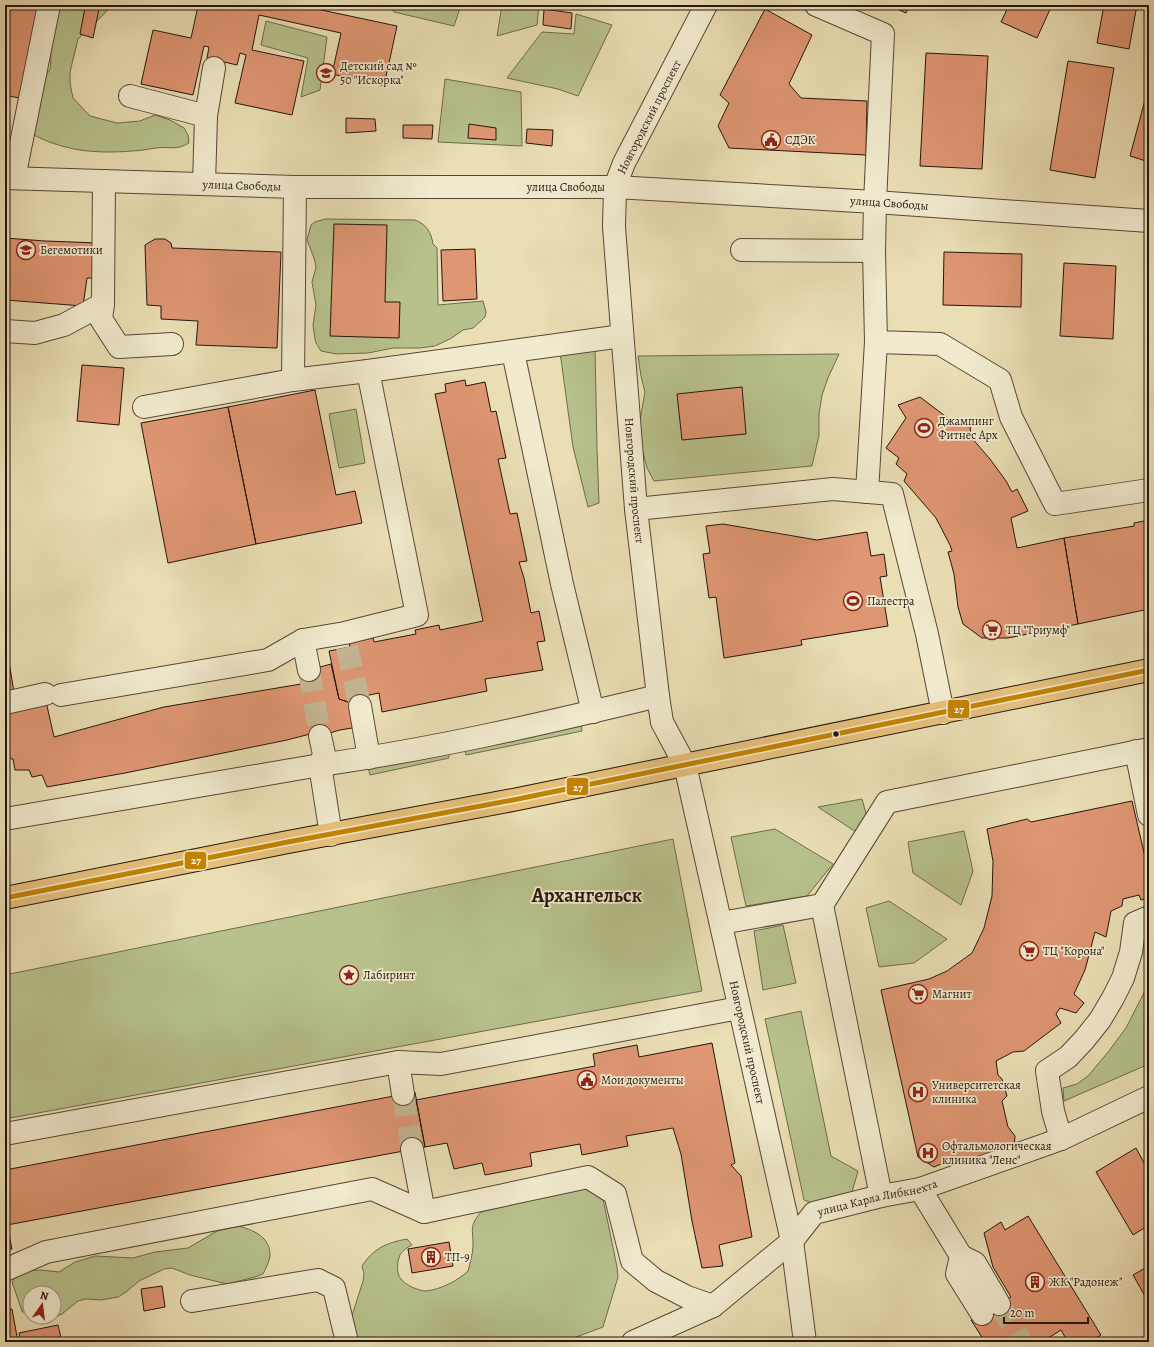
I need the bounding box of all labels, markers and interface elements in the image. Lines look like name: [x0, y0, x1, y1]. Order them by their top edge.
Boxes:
street label: Новгородский проспект: [613, 57, 685, 177]
place label: Детский сад № 50 "Искорка": [340, 58, 417, 88]
school or university icon: Детский сад № 50 "Искорка": [315, 62, 337, 84]
public building icon: СДЭК: [760, 129, 782, 151]
place label: СДЭК: [785, 132, 816, 148]
street label: улица Свободы: [201, 176, 281, 195]
street label: улица Свободы: [526, 179, 605, 195]
street label: улица Свободы: [849, 193, 929, 214]
school or university icon: Бегемотики: [15, 239, 37, 261]
place label: Бегемотики: [40, 242, 103, 258]
place label: Джампинг Фитнес Арх: [938, 413, 998, 443]
street label: Новгородский проспект: [621, 417, 648, 545]
sports icon: Джампинг Фитнес Арх: [913, 417, 935, 439]
sports icon: Палестра: [842, 590, 864, 612]
place label: Палестра: [867, 593, 915, 609]
supermarket icon: ТЦ "Триумф": [981, 619, 1003, 641]
place label: ТЦ "Триумф": [1006, 622, 1070, 638]
line badge: 27: [947, 699, 970, 719]
text: 27: [954, 702, 964, 717]
unlabelled marker: [831, 729, 841, 739]
line badge: 27: [566, 777, 589, 796]
text: 27: [573, 780, 583, 795]
line badge: 27: [184, 851, 207, 870]
text: 27: [191, 853, 201, 868]
district label: Архангельск: [531, 882, 643, 909]
supermarket icon: ТЦ "Корона": [1018, 940, 1040, 962]
place label: ТЦ "Корона": [1043, 943, 1105, 959]
place icon: Лабиринт: [338, 964, 360, 986]
place label: Лабиринт: [363, 967, 416, 983]
street label: Новгородский проспект: [726, 979, 769, 1106]
supermarket icon: Магнит: [907, 983, 929, 1005]
place label: Магнит: [932, 986, 973, 1002]
public building icon: Мои документы: [576, 1069, 598, 1091]
place label: Мои документы: [601, 1072, 684, 1088]
place label: Университетская клиника: [932, 1077, 1021, 1107]
hospital icon: Университетская клиника: [907, 1081, 929, 1103]
place label: Офтальмологическая клиника "Ленс": [942, 1138, 1052, 1168]
hospital icon: Офтальмологическая клиника "Ленс": [917, 1142, 939, 1164]
street label: улица Карла Либкнехта: [815, 1175, 940, 1220]
building icon: ТП-9: [420, 1246, 442, 1268]
place label: ТП-9: [445, 1249, 470, 1265]
building icon: ЖК "Радонеж": [1024, 1271, 1046, 1293]
place label: ЖК "Радонеж": [1049, 1274, 1123, 1290]
north arrow: [22, 1285, 62, 1325]
text: N: [39, 1288, 50, 1304]
scale bar: [1004, 1299, 1088, 1325]
text: 20 m: [1010, 1305, 1034, 1321]

